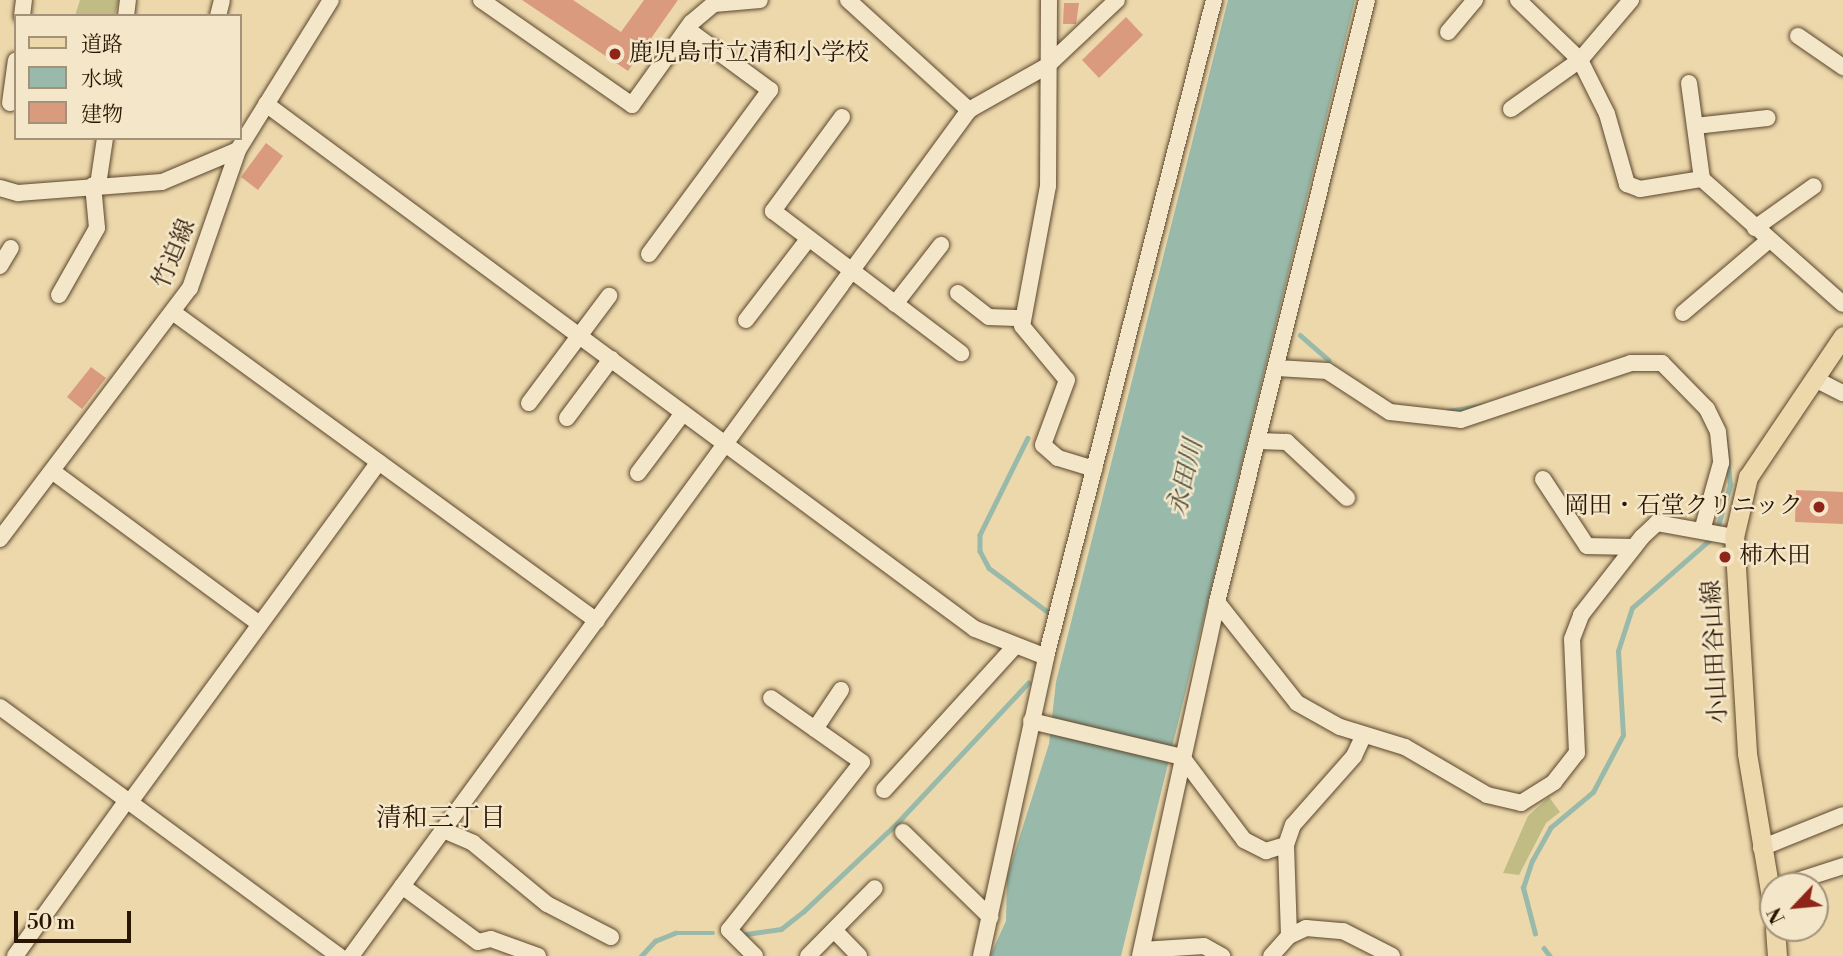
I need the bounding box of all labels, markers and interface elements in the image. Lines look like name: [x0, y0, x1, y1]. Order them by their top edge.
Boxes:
legend: [14, 14, 242, 140]
text: 道路: [81, 32, 123, 58]
place label: 鹿児島市立清和小学校: [629, 40, 869, 68]
marker: 鹿児島市立清和小学校: [607, 46, 623, 62]
text: 水域: [81, 67, 123, 93]
text: 建物: [81, 102, 123, 128]
street label: 竹迫線: [148, 215, 202, 293]
water label: 永田川: [1162, 436, 1210, 520]
place label: 岡田・石堂クリニック: [1563, 493, 1803, 521]
marker: 岡田・石堂クリニック: [1809, 497, 1829, 517]
place label: 柿木田: [1739, 543, 1811, 571]
marker: 柿木田: [1717, 549, 1733, 565]
street label: 小山田谷山線: [1698, 579, 1734, 725]
district label: 清和三丁目: [376, 803, 506, 835]
north arrow: [1759, 872, 1829, 942]
scale bar: [18, 897, 135, 941]
text: N: [1763, 903, 1791, 927]
text: 50 m: [27, 910, 75, 936]

